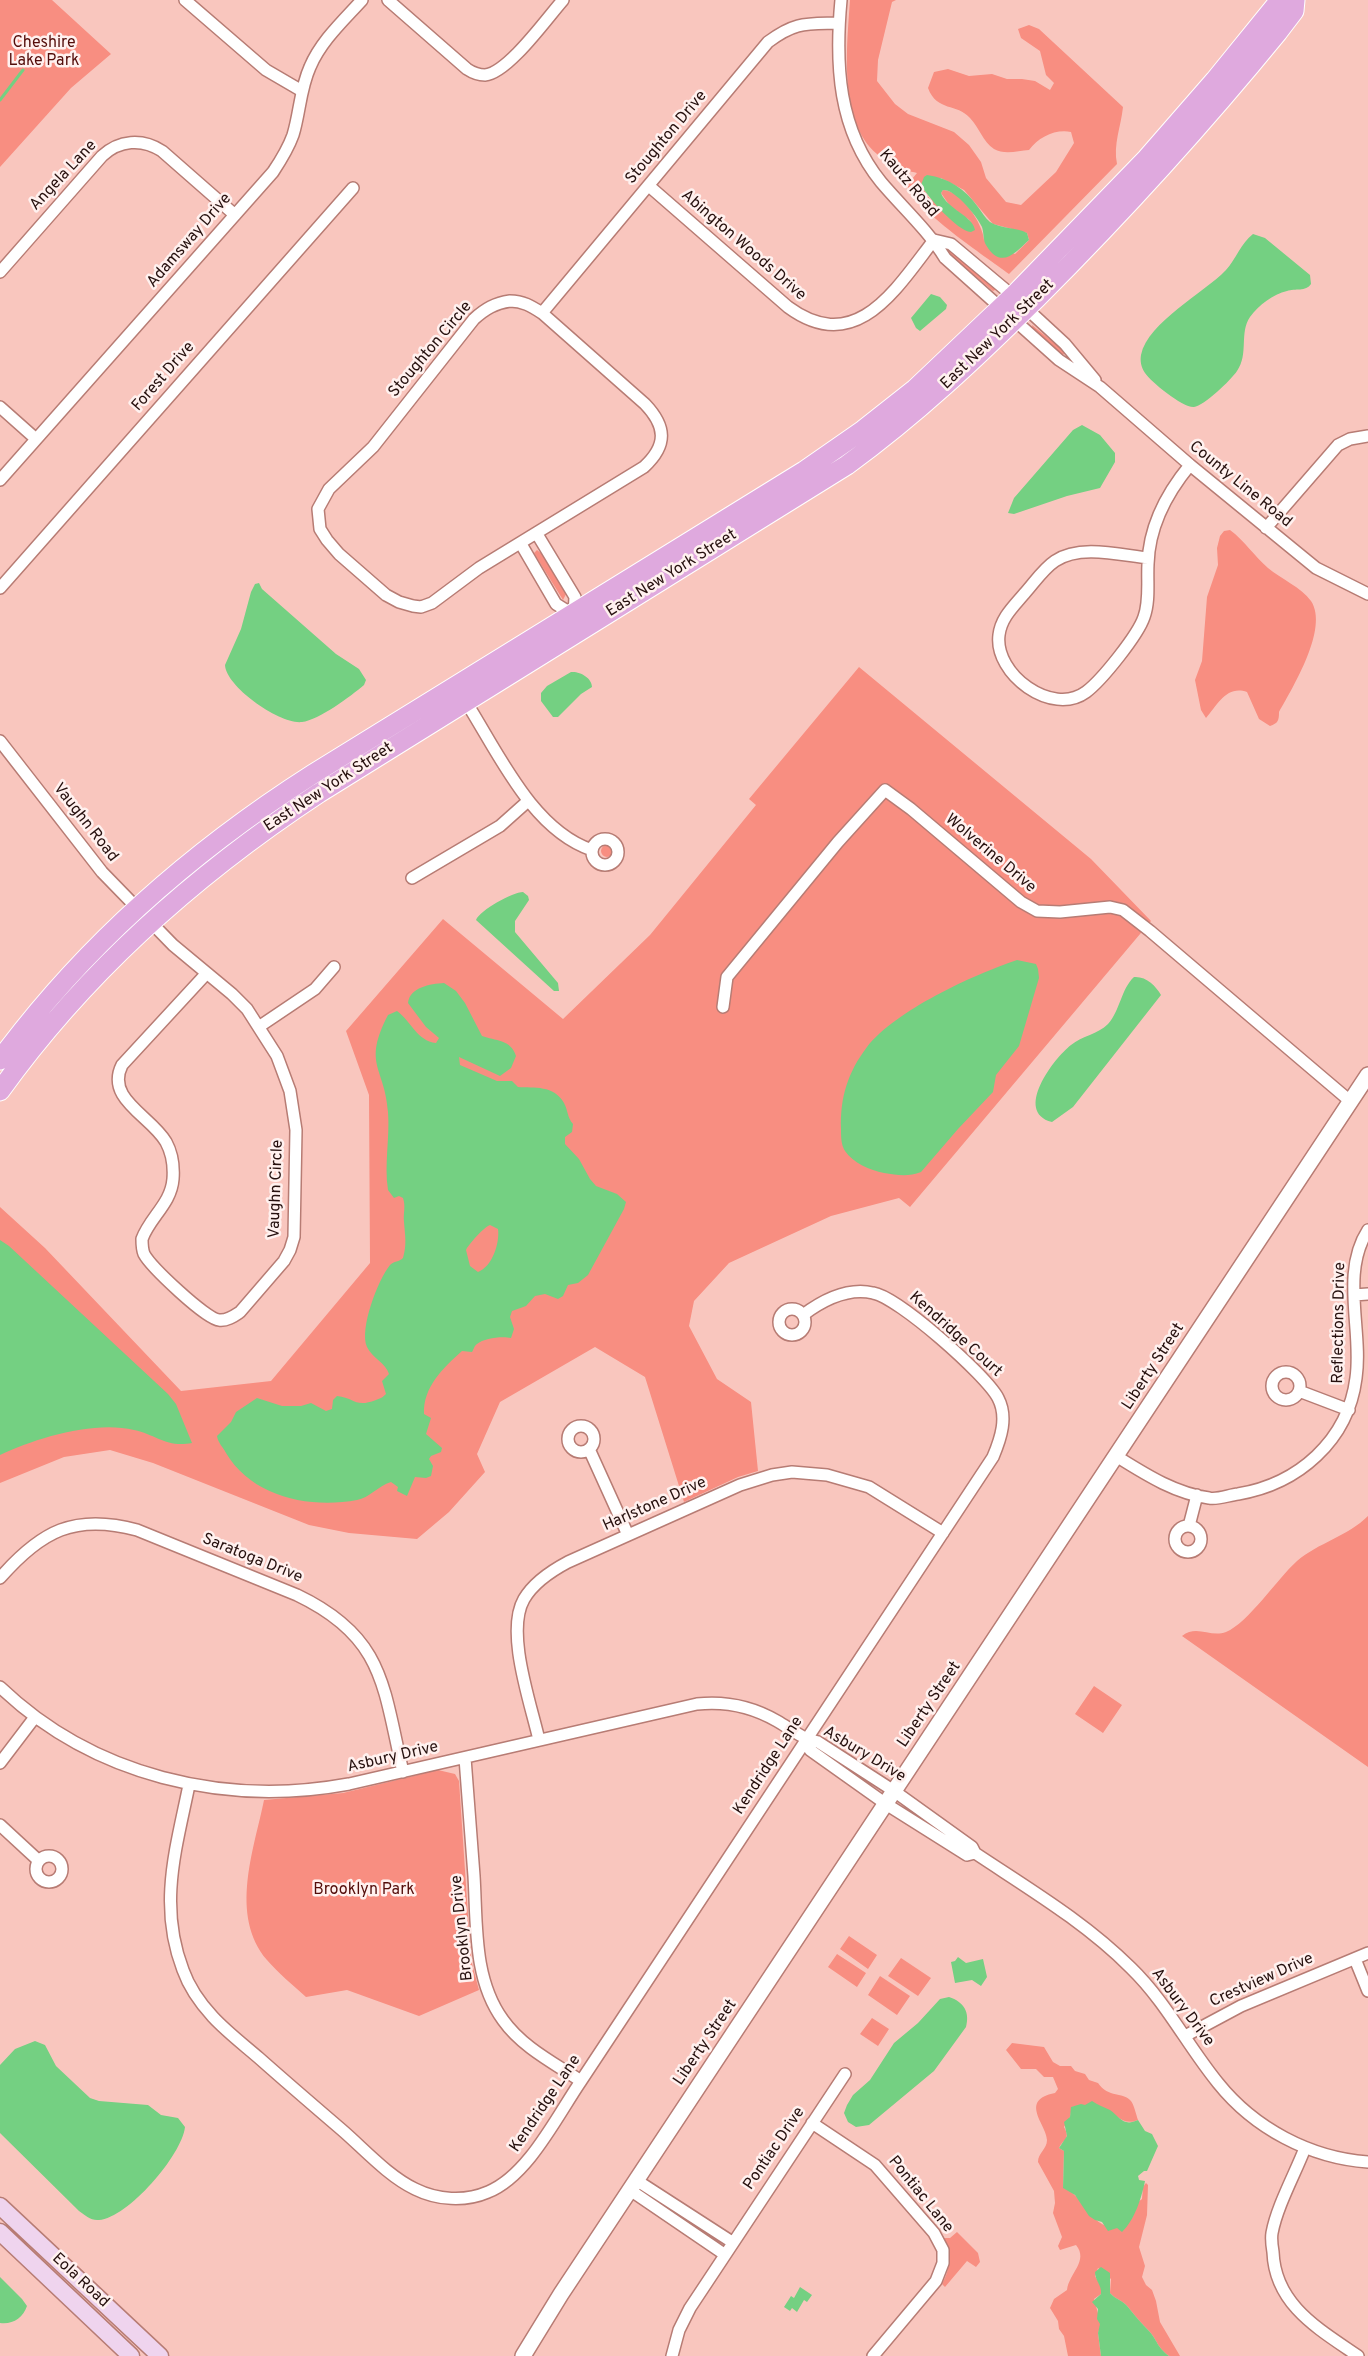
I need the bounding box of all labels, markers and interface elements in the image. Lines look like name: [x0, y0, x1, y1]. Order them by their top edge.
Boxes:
park label: Cheshire Lake Park: [9, 34, 79, 72]
street label: Stoughton Drive: [622, 87, 712, 189]
street label: Angela Lane: [26, 137, 102, 215]
street label: Kautz Road: [874, 146, 942, 222]
street label: Abington Woods Drive: [677, 186, 809, 306]
street label: Adamsway Drive: [144, 190, 236, 292]
street label: East New York Street: [937, 276, 1059, 394]
street label: Stoughton Circle: [385, 298, 477, 402]
street label: Forest Drive: [129, 338, 199, 416]
street label: County Line Road: [1185, 438, 1295, 532]
street label: East New York Street: [603, 526, 741, 622]
street label: East New York Street: [261, 739, 397, 837]
street label: Vaughn Road: [48, 780, 122, 866]
street label: Wolverine Drive: [941, 810, 1039, 898]
street label: Vaughn Circle: [266, 1139, 288, 1239]
street label: Reflections Drive: [1329, 1262, 1351, 1384]
street label: Kendridge Court: [904, 1288, 1006, 1382]
street label: Liberty Street: [1119, 1320, 1189, 1414]
street label: Harlstone Drive: [600, 1474, 710, 1536]
street label: Saratoga Drive: [199, 1530, 305, 1588]
street label: Liberty Street: [894, 1658, 966, 1752]
street label: Kendridge Lane: [730, 1713, 808, 1819]
street label: Asbury Drive: [819, 1723, 909, 1787]
street label: Asbury Drive: [346, 1738, 440, 1778]
street label: Brooklyn Drive: [448, 1874, 478, 1982]
park label: Brooklyn Park: [313, 1881, 415, 1901]
street label: Crestview Drive: [1207, 1950, 1317, 2012]
street label: Asbury Drive: [1146, 1965, 1218, 2051]
street label: Liberty Street: [670, 1996, 742, 2090]
street label: Kendridge Lane: [506, 2052, 586, 2156]
street label: Pontiac Drive: [740, 2104, 810, 2194]
street label: Pontiac Lane: [883, 2153, 957, 2237]
street label: Eola Road: [47, 2250, 113, 2312]

